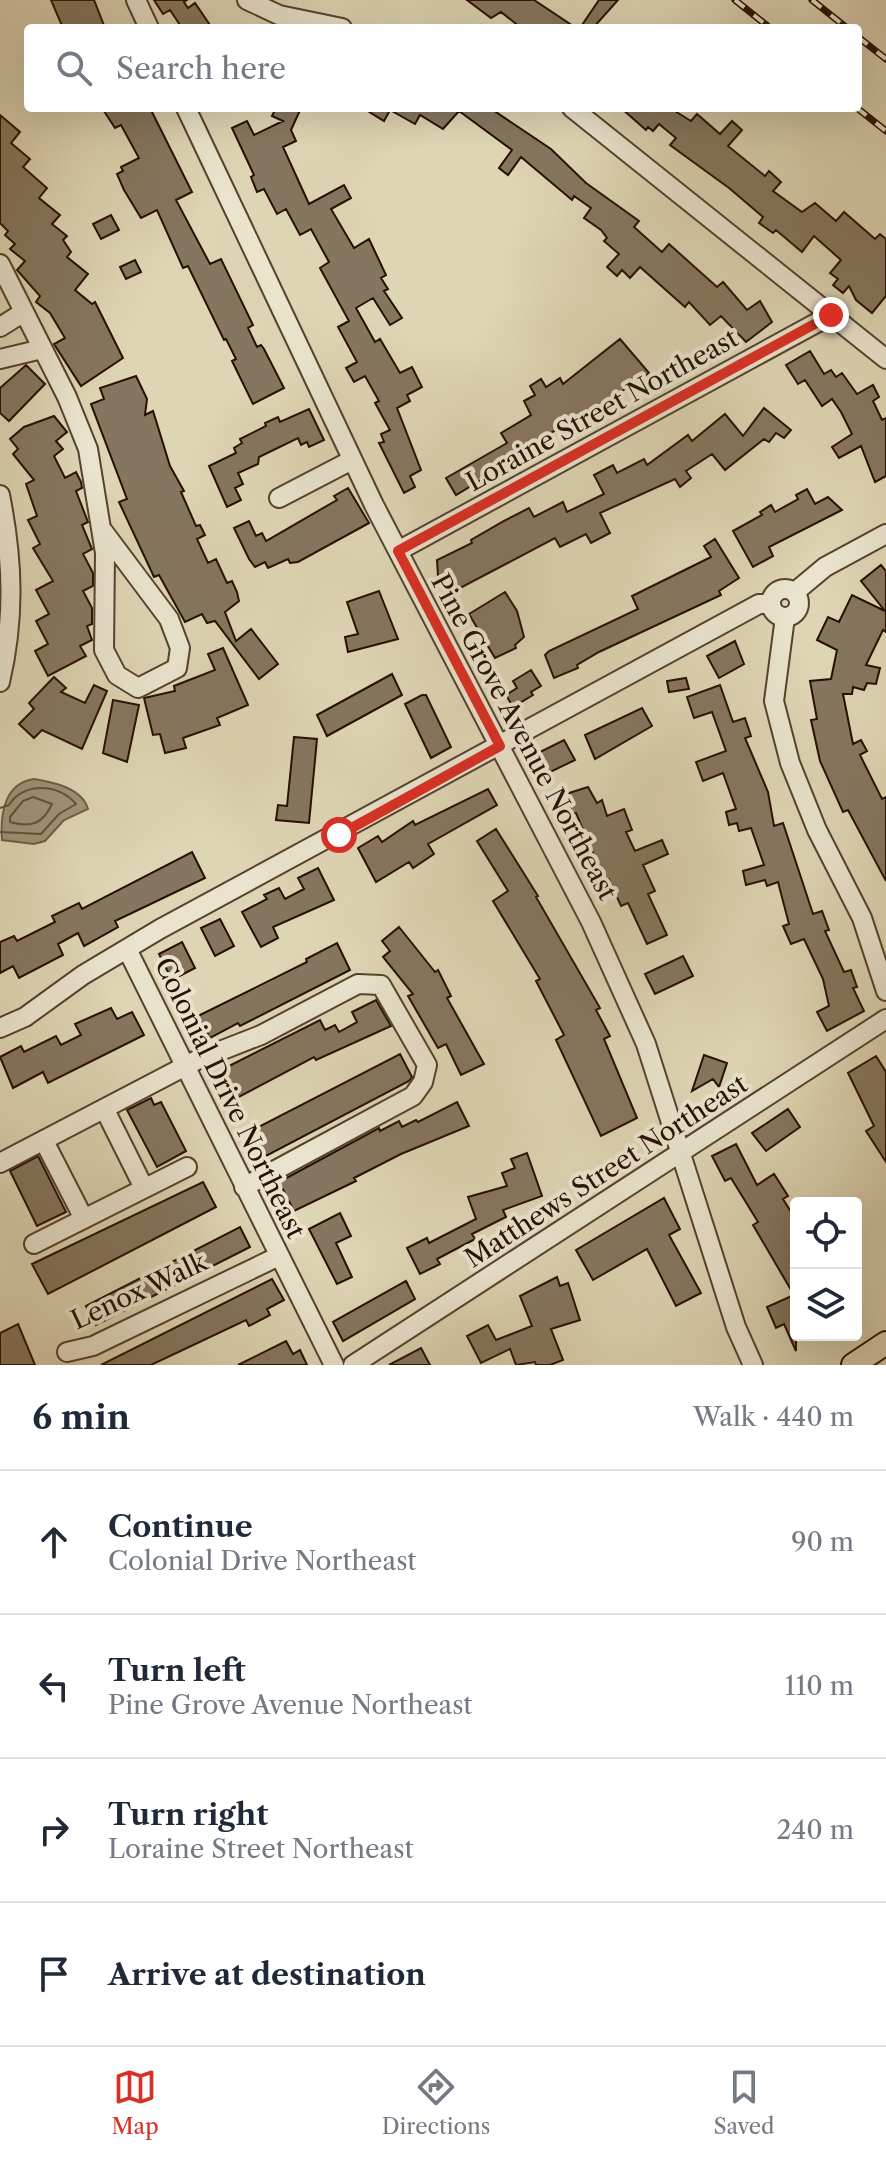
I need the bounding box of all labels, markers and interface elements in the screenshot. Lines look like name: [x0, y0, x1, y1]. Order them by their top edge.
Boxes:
search box: [24, 24, 862, 112]
icon: search: [52, 46, 96, 90]
text: Search here: [116, 50, 286, 87]
route end: [813, 297, 849, 333]
street label: Loraine Street Northeast: [461, 322, 744, 498]
street label: Pine Grove Avenue Northeast: [424, 569, 624, 906]
route start: [321, 817, 357, 853]
street label: Colonial Drive Northeast: [148, 952, 312, 1244]
street label: Matthews Street Northeast: [459, 1067, 754, 1274]
map controls: [790, 1197, 862, 1341]
button: locate: [790, 1197, 862, 1269]
street label: Lenox Walk: [66, 1245, 213, 1336]
button: layers: [790, 1269, 862, 1341]
text: 6 min: [32, 1396, 130, 1438]
text: Walk · 440 m: [693, 1401, 854, 1433]
text: Continue: [108, 1508, 253, 1545]
icon: ahead: [32, 1520, 76, 1564]
text: 90 m: [791, 1526, 854, 1558]
text: Colonial Drive Northeast: [108, 1545, 417, 1577]
text: Turn left: [108, 1652, 245, 1689]
icon: left: [32, 1664, 76, 1708]
text: 110 m: [785, 1670, 854, 1702]
text: Pine Grove Avenue Northeast: [108, 1689, 473, 1721]
text: Turn right: [108, 1796, 268, 1833]
icon: right: [32, 1808, 76, 1852]
text: 240 m: [776, 1814, 854, 1846]
text: Loraine Street Northeast: [108, 1833, 414, 1865]
icon: arrive: [32, 1952, 76, 1996]
text: Arrive at destination: [108, 1956, 426, 1993]
tab: Map: [111, 2065, 159, 2140]
tab: Directions: [382, 2065, 490, 2140]
tab: Saved: [713, 2065, 774, 2140]

